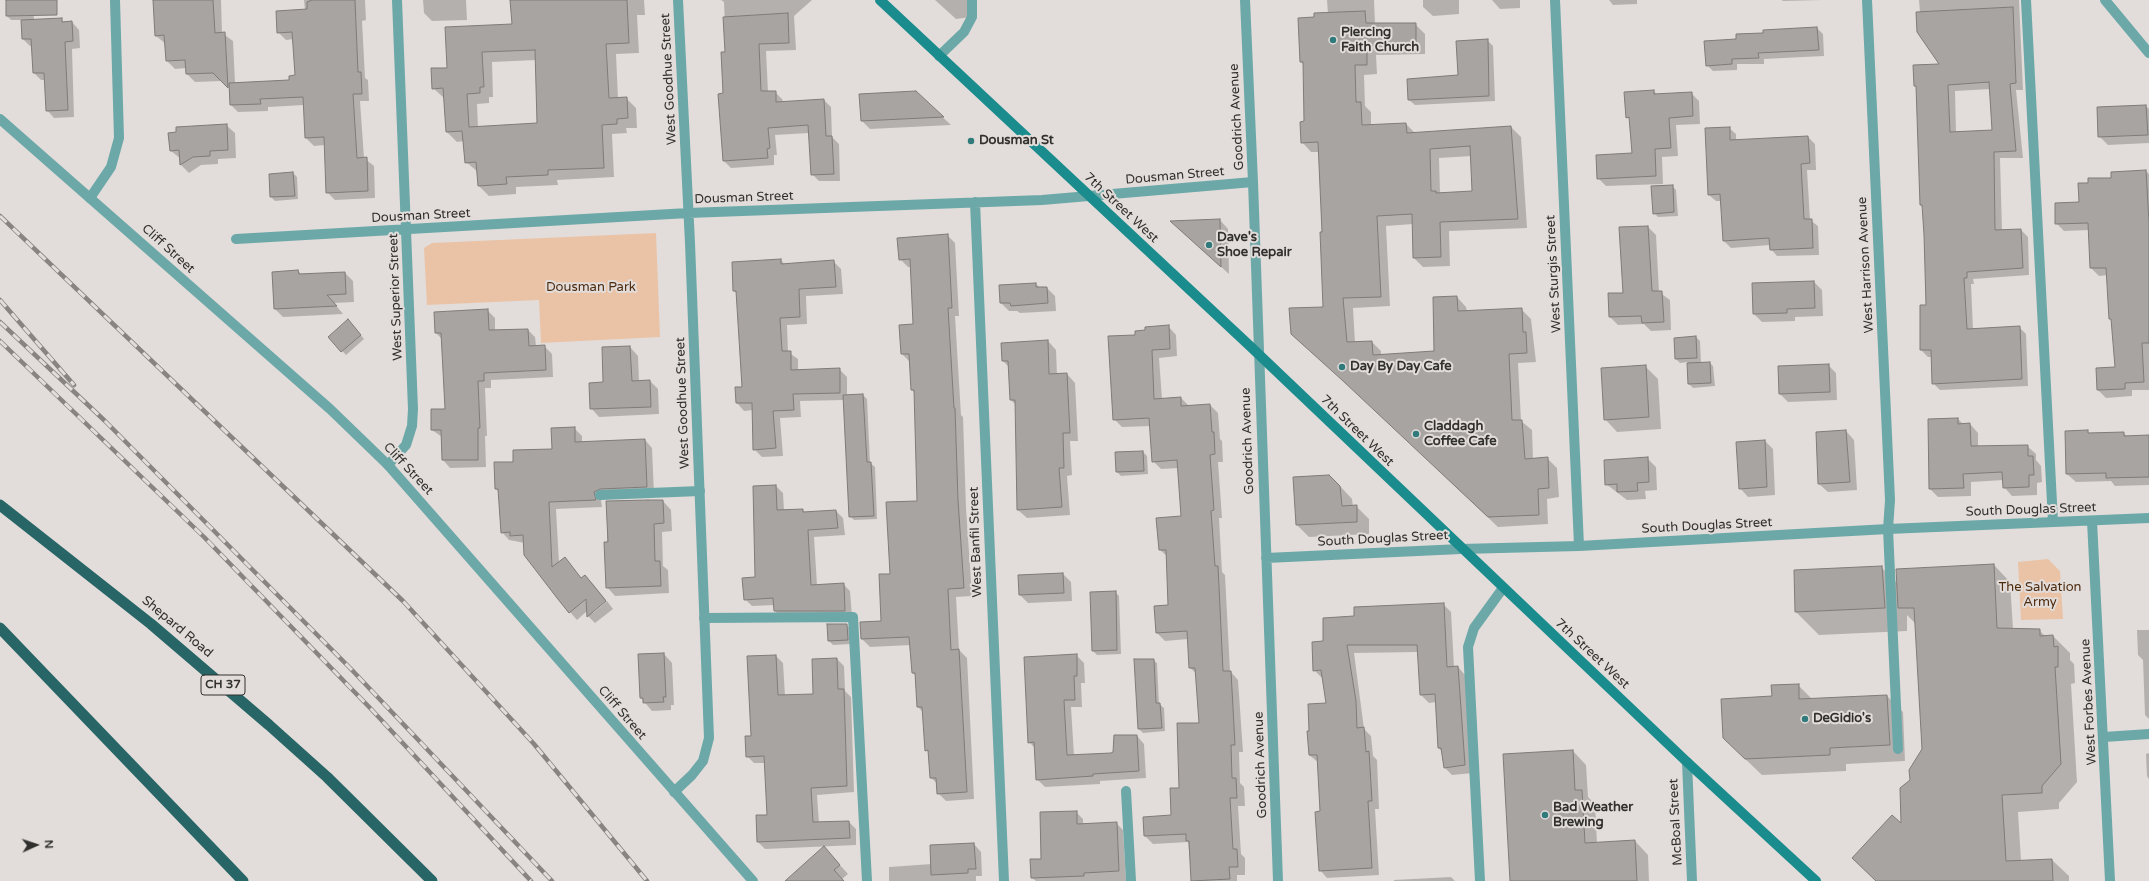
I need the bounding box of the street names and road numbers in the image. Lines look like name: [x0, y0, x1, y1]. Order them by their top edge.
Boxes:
street label: West Goodhue Street: [658, 13, 680, 145]
street label: Goodrich Avenue: [1226, 63, 1248, 171]
street label: Dousman Street: [1125, 164, 1225, 188]
street label: 7th Street West: [1081, 170, 1161, 246]
street label: Dousman Street: [694, 188, 794, 208]
street label: West Harrison Avenue: [1855, 196, 1877, 334]
street label: Dousman Street: [371, 206, 471, 226]
street label: West Sturgis Street: [1543, 215, 1565, 333]
street label: Cliff Street: [138, 221, 198, 277]
street label: West Superior Street: [386, 233, 406, 361]
street label: West Goodhue Street: [673, 337, 693, 469]
street label: Goodrich Avenue: [1238, 387, 1258, 495]
street label: 7th Street West: [1317, 392, 1397, 470]
street label: Cliff Street: [380, 440, 436, 498]
street label: West Banfil Street: [966, 486, 986, 598]
street label: South Douglas Street: [1965, 500, 2097, 520]
street label: South Douglas Street: [1641, 515, 1773, 537]
street label: South Douglas Street: [1317, 528, 1449, 550]
street label: Shepard Road: [138, 593, 216, 661]
street label: 7th Street West: [1552, 616, 1632, 692]
street label: West Forbes Avenue: [2078, 638, 2100, 766]
road number: CH 37: [201, 675, 245, 695]
street label: Cliff Street: [594, 683, 650, 743]
street label: Goodrich Avenue: [1251, 711, 1271, 819]
street label: McBoal Street: [1666, 778, 1686, 866]

